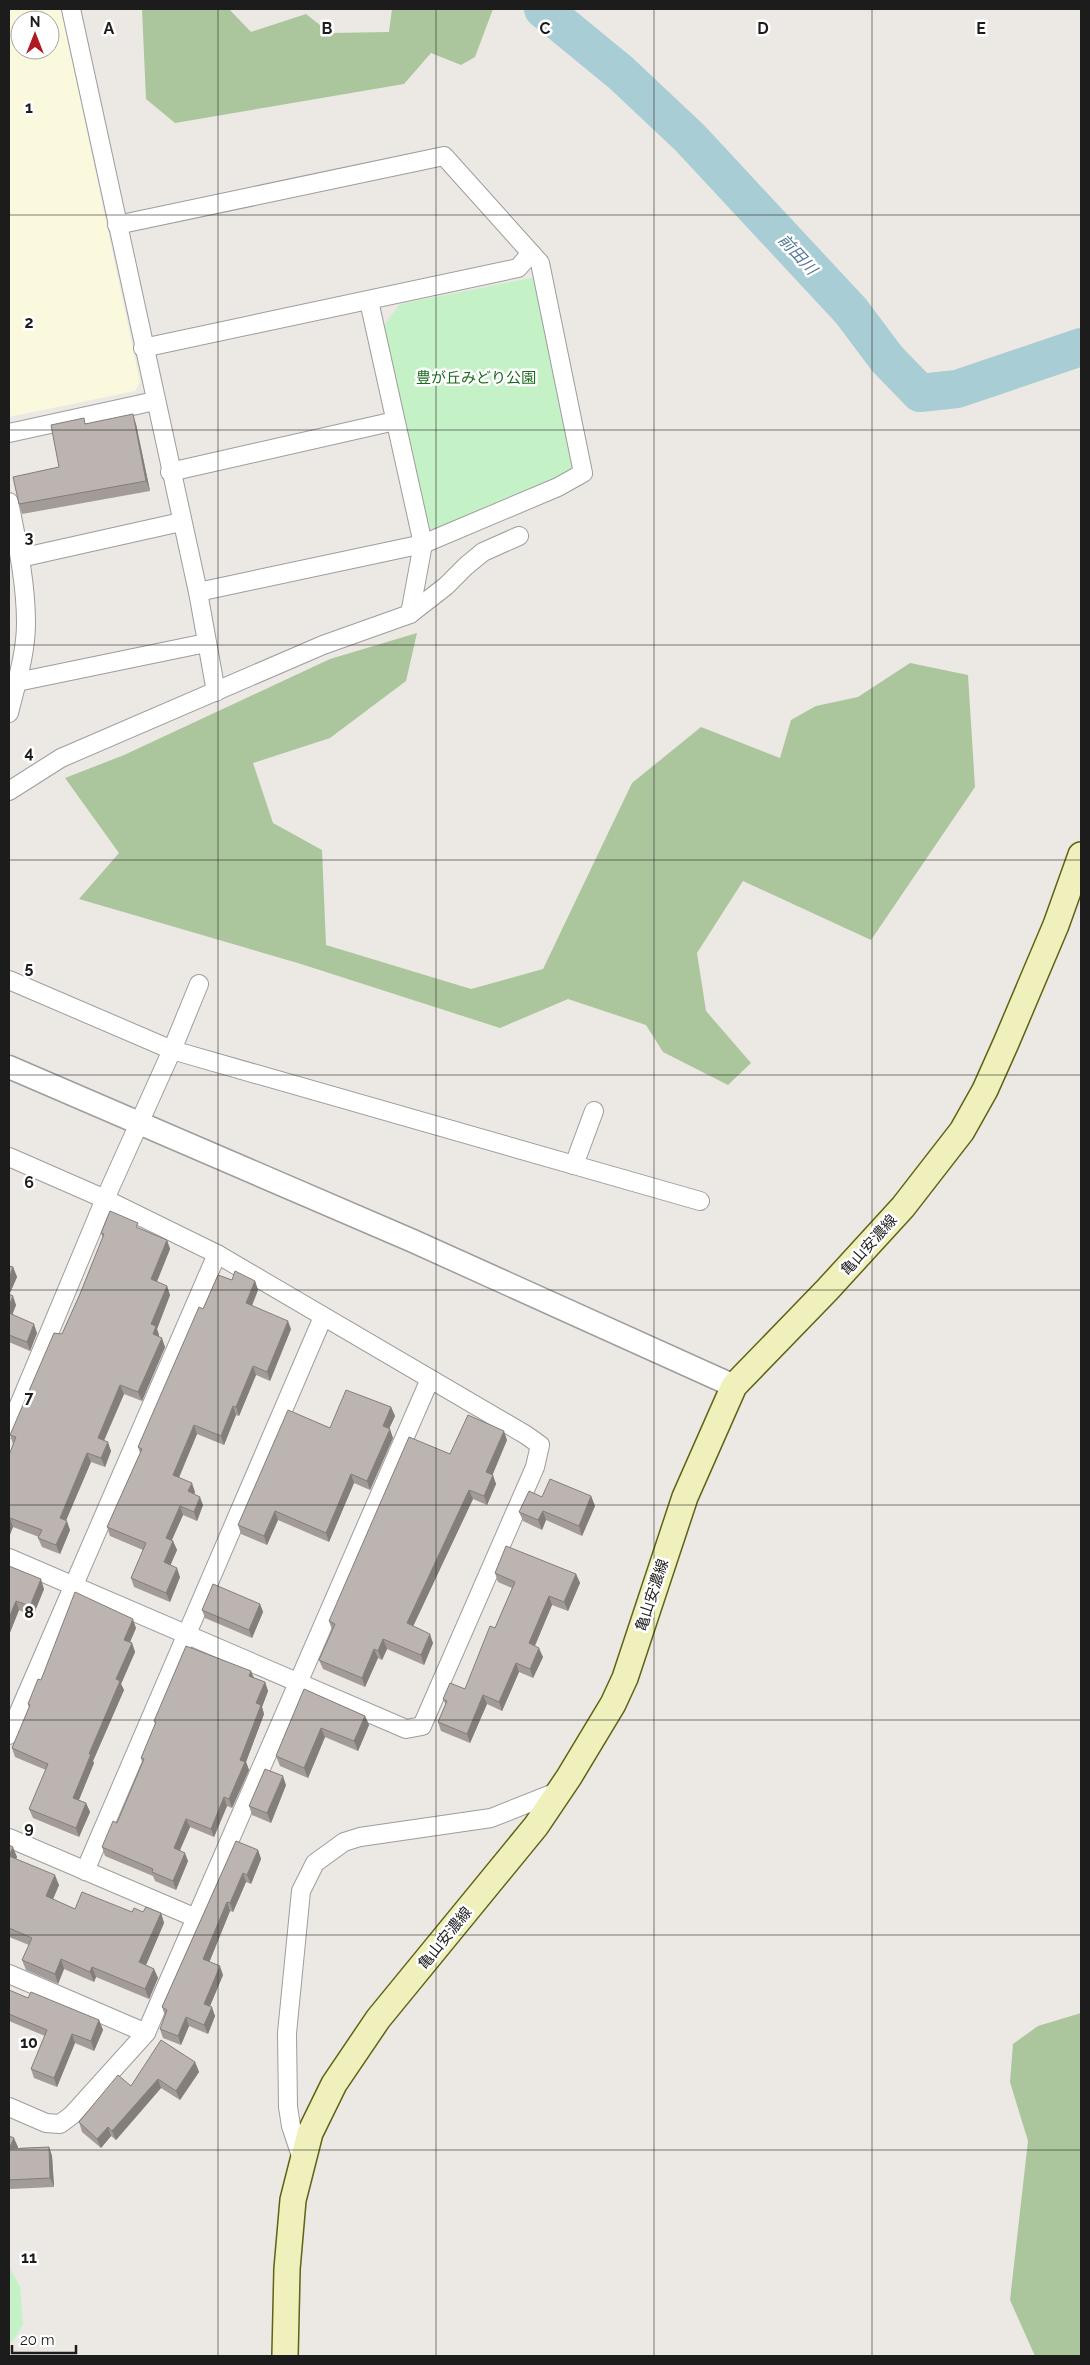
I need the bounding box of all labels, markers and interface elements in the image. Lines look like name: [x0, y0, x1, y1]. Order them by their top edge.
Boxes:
north arrow: [10, 10, 60, 60]
text: N: [30, 14, 40, 30]
text: A: [104, 19, 115, 38]
text: B: [322, 19, 333, 38]
text: C: [540, 19, 551, 38]
text: D: [757, 19, 769, 38]
text: E: [976, 19, 986, 38]
text: 1: [25, 98, 33, 117]
water label: 前田川: [774, 230, 822, 280]
text: 2: [24, 313, 34, 332]
park label: 豊が丘みどり公園: [416, 369, 536, 387]
text: 3: [25, 528, 34, 547]
text: 4: [24, 743, 34, 762]
text: 5: [25, 958, 34, 977]
text: 6: [24, 1173, 34, 1192]
street label: 亀山安濃線: [837, 1211, 901, 1279]
text: 7: [25, 1388, 34, 1407]
street label: 亀山安濃線: [632, 1557, 672, 1633]
text: 8: [24, 1603, 34, 1622]
text: 9: [24, 1818, 34, 1837]
street label: 亀山安濃線: [414, 1903, 476, 1973]
text: 10: [20, 2033, 38, 2052]
text: 11: [21, 2248, 37, 2267]
scale bar: [12, 2322, 76, 2354]
text: 20 m: [20, 2331, 55, 2349]

